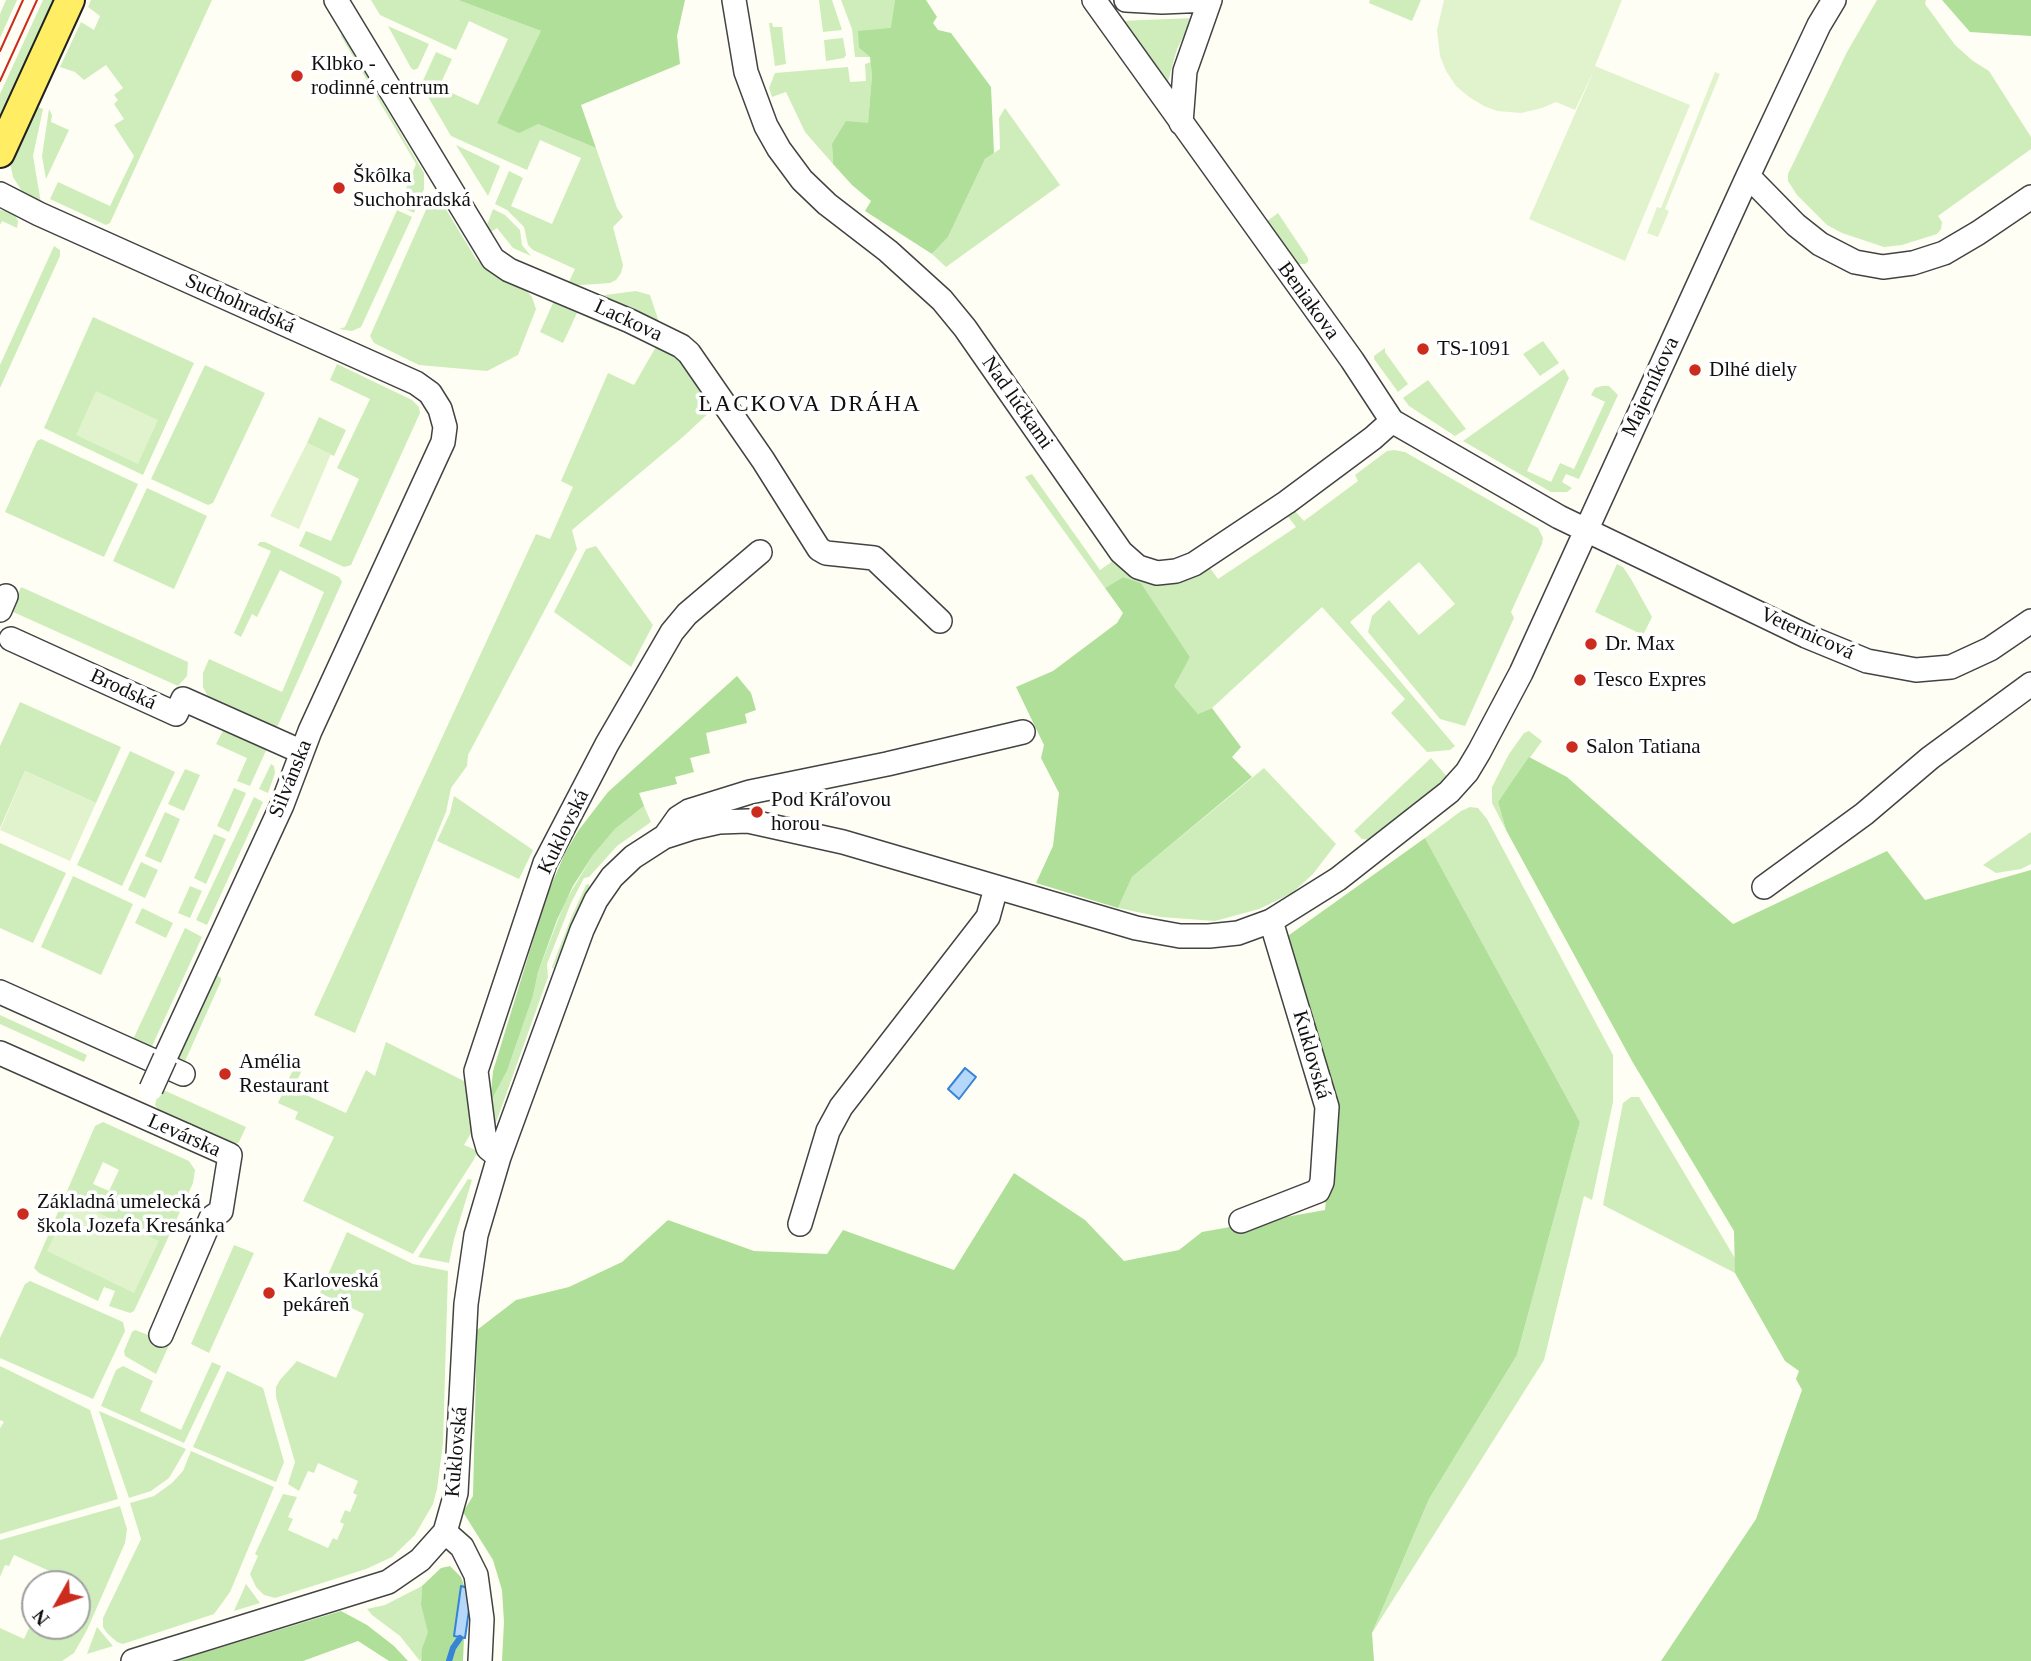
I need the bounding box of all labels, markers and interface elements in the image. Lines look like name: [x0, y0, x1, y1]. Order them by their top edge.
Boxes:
place label: Klbko - rodinné centrum: [311, 51, 449, 101]
marker: Klbko - rodinné centrum: [289, 68, 305, 84]
place label: Škôlka Suchohradská: [353, 163, 471, 213]
marker: Škôlka Suchohradská: [331, 180, 347, 196]
street label: Beniakova: [1271, 257, 1345, 345]
street label: Suchohradská: [181, 269, 299, 339]
street label: Lackova: [590, 294, 666, 348]
street label: Majerníkova: [1617, 333, 1685, 441]
place label: TS-1091: [1437, 336, 1510, 362]
marker: TS-1091: [1415, 341, 1431, 357]
street label: Nad lúčkami: [976, 352, 1058, 454]
place label: Dlhé diely: [1709, 357, 1797, 383]
marker: Dlhé diely: [1687, 362, 1703, 378]
district label: LACKOVA DRÁHA: [700, 391, 920, 419]
street label: Veternicová: [1756, 602, 1858, 666]
place label: Dr. Max: [1605, 631, 1675, 657]
marker: Dr. Max: [1583, 636, 1599, 652]
street label: Brodská: [86, 664, 160, 716]
place label: Tesco Expres: [1594, 667, 1706, 693]
marker: Tesco Expres: [1572, 672, 1588, 688]
place label: Salon Tatiana: [1586, 734, 1701, 760]
street label: Silvánska: [264, 736, 318, 822]
marker: Salon Tatiana: [1564, 739, 1580, 755]
street label: Kuklovská: [533, 786, 595, 878]
place label: Pod Kráľovou horou: [771, 787, 891, 837]
marker: Pod Kráľovou horou: [749, 804, 765, 820]
street label: Kuklovská: [1286, 1008, 1336, 1102]
place label: Amélia Restaurant: [239, 1049, 329, 1099]
marker: Amélia Restaurant: [217, 1066, 233, 1082]
street label: Levárska: [144, 1109, 224, 1163]
place label: Základná umelecká škola Jozefa Kresánka: [37, 1189, 225, 1239]
marker: Základná umelecká škola Jozefa Kresánka: [15, 1206, 31, 1222]
place label: Karloveská pekáreň: [283, 1268, 379, 1318]
marker: Karloveská pekáreň: [261, 1285, 277, 1301]
street label: Kuklovská: [440, 1406, 474, 1498]
north arrow: [21, 1570, 91, 1640]
text: N: [29, 1606, 54, 1630]

